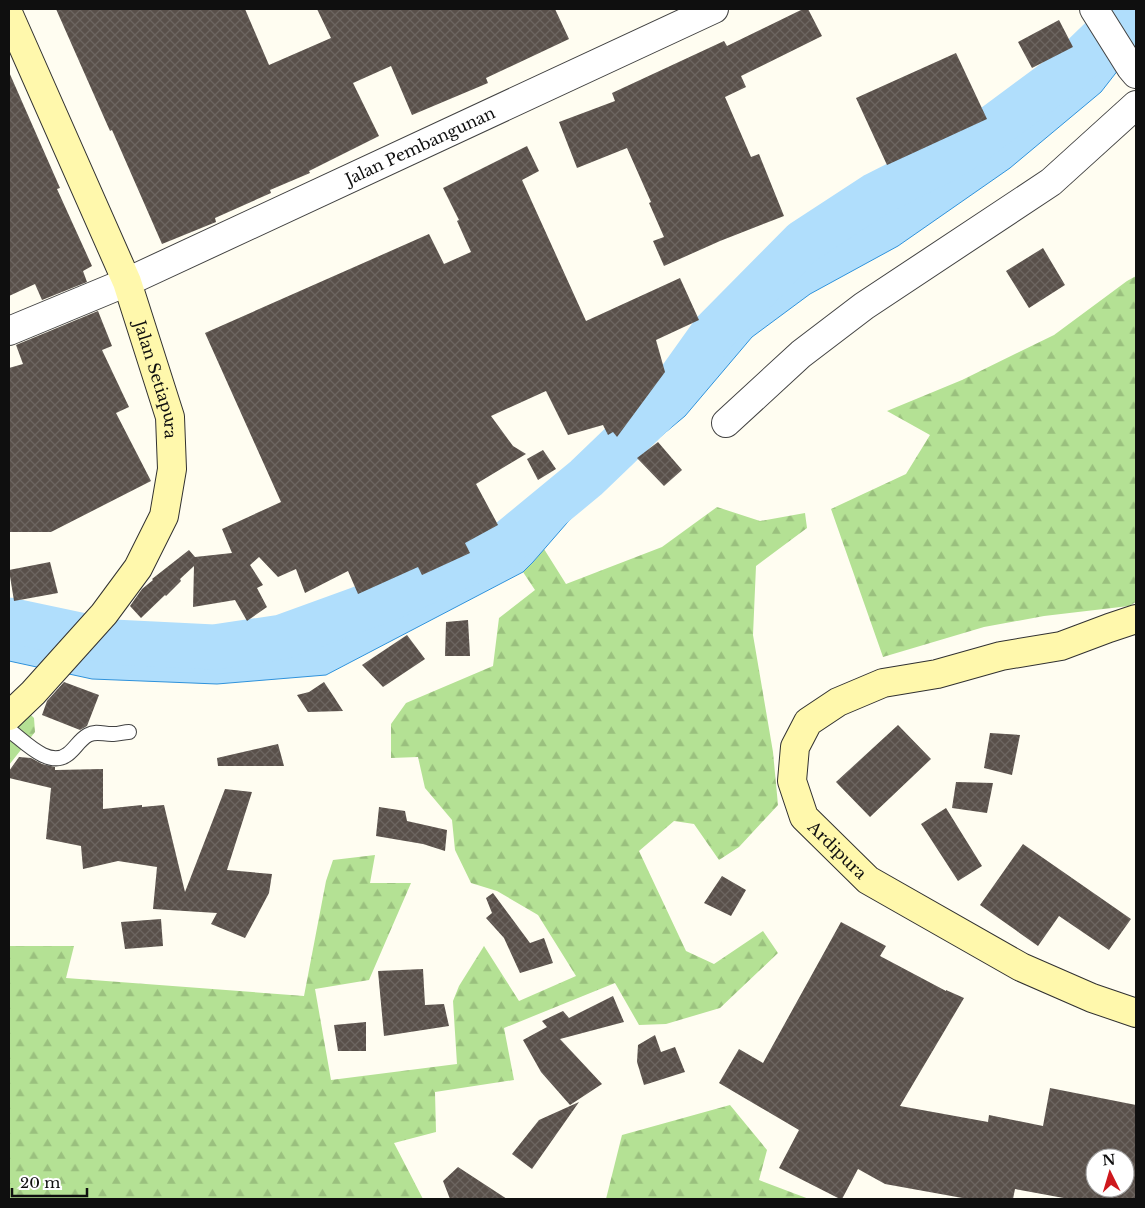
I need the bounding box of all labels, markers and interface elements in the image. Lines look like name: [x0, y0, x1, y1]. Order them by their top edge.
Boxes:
street label: Jalan Pembangunan: [340, 102, 498, 190]
street label: Jalan Setiapura: [129, 316, 181, 439]
street label: Ardipura: [803, 816, 871, 883]
north arrow: [1085, 1148, 1135, 1198]
text: N: [1102, 1151, 1116, 1170]
scale bar: [12, 1166, 88, 1198]
text: 20 m: [20, 1173, 60, 1192]

